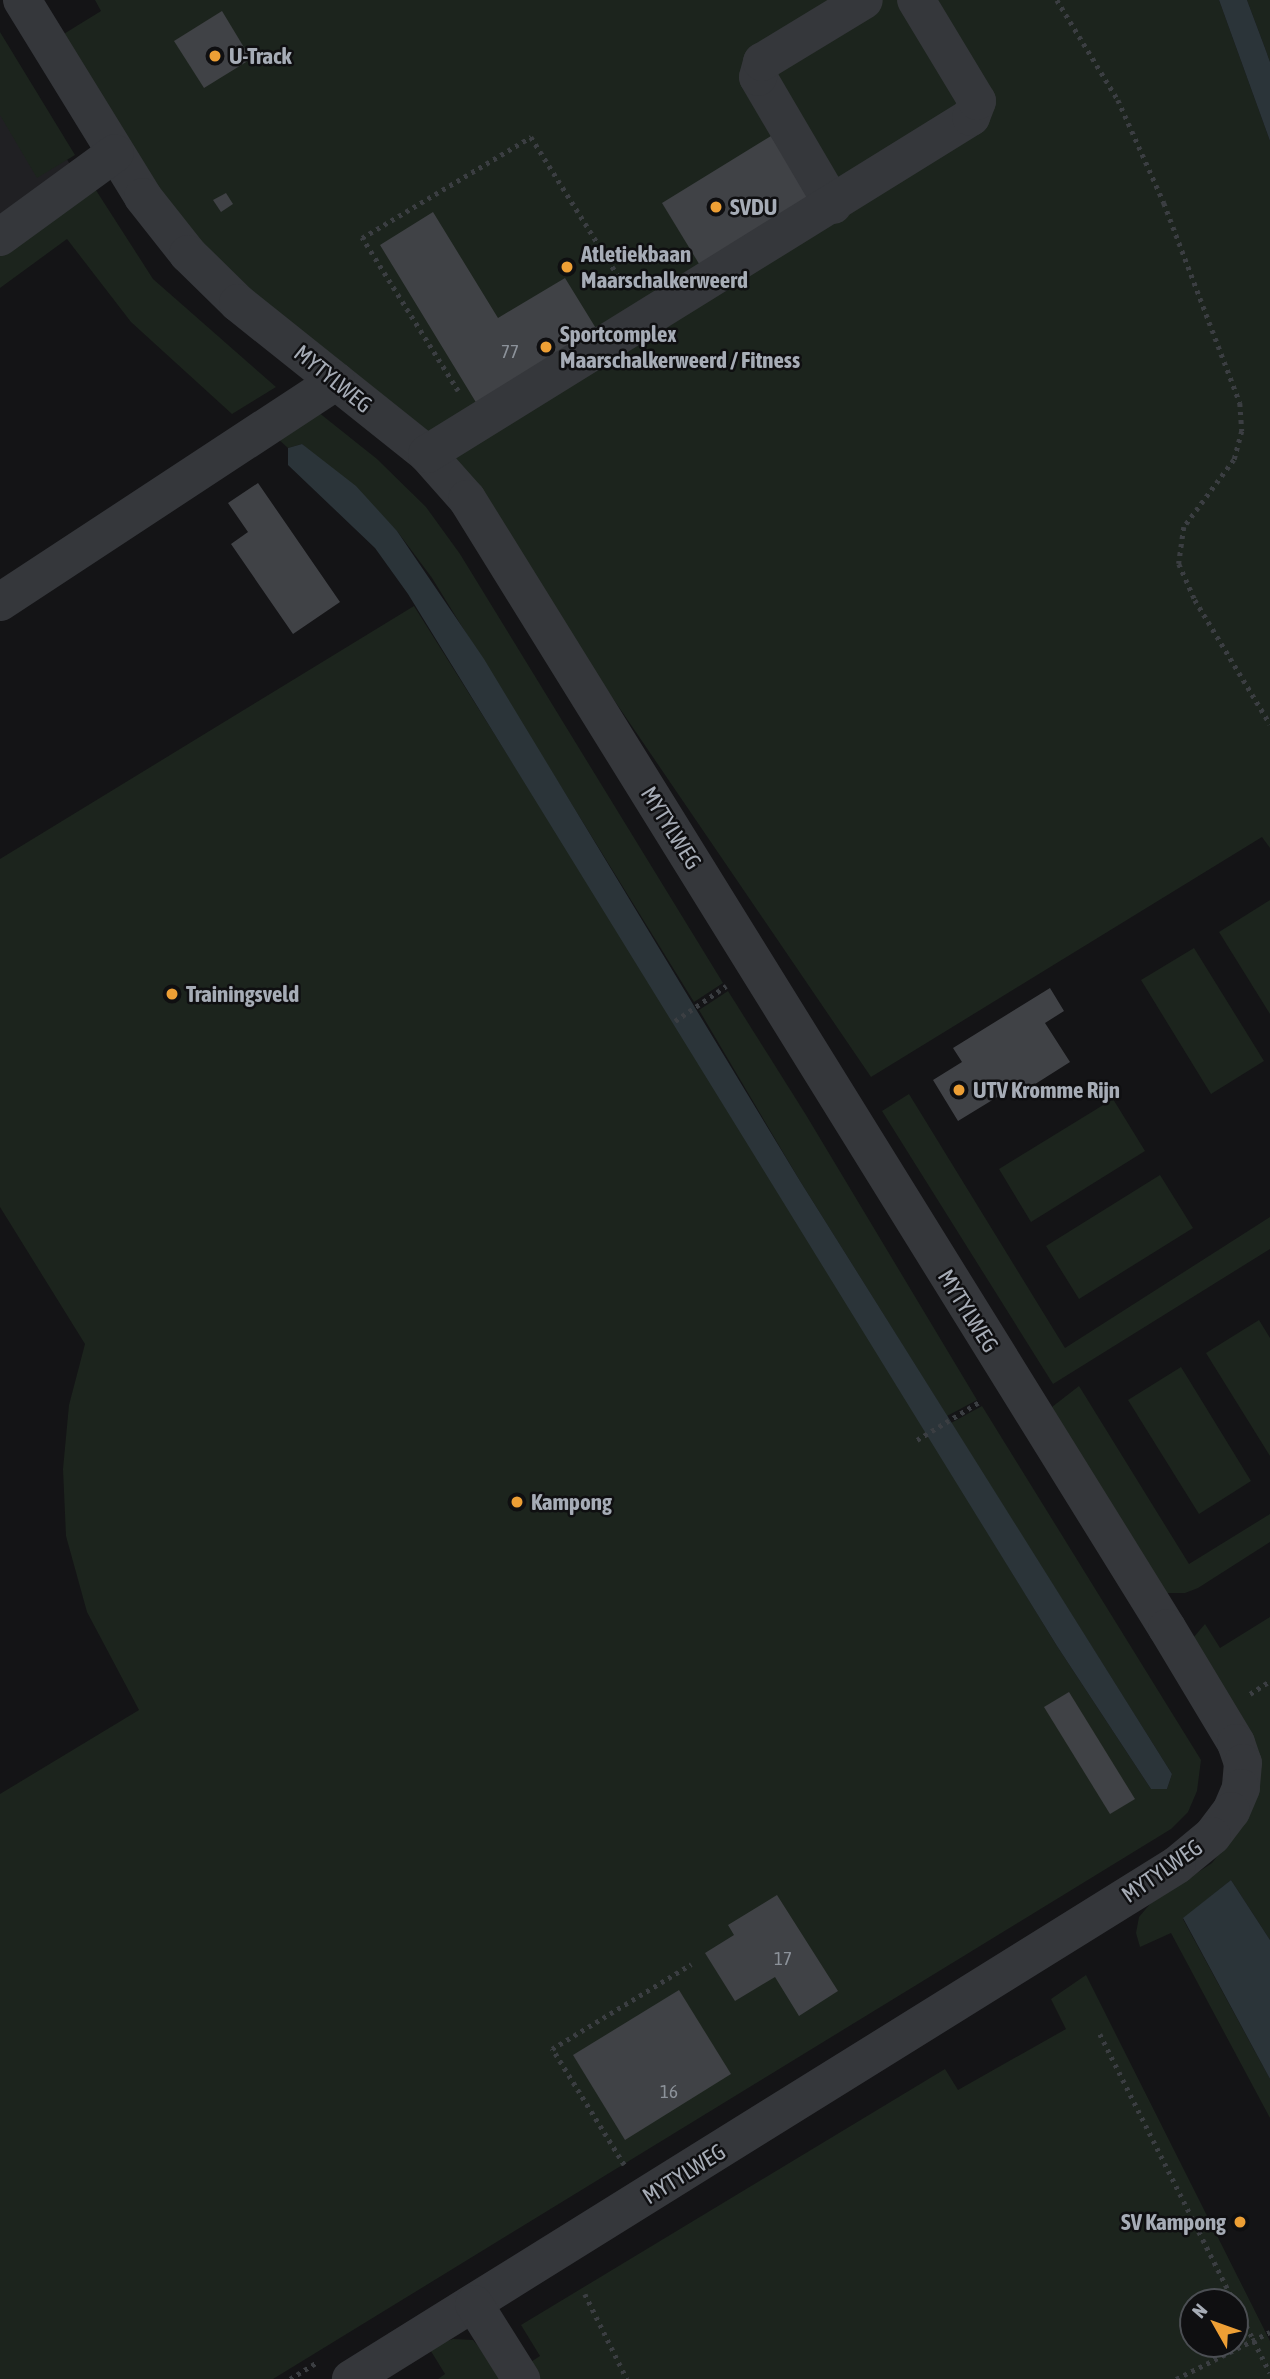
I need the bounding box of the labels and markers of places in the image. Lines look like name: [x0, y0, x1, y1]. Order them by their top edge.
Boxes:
place label: U-Track: [229, 42, 292, 70]
marker: U-Track: [207, 48, 223, 64]
place label: SVDU: [730, 193, 777, 221]
marker: SVDU: [708, 199, 724, 215]
place label: Atletiekbaan Maarschalkerweerd: [581, 240, 748, 294]
marker: Atletiekbaan Maarschalkerweerd: [559, 259, 575, 275]
place label: Sportcomplex Maarschalkerweerd / Fitness: [560, 320, 800, 374]
marker: Sportcomplex Maarschalkerweerd / Fitness: [538, 339, 554, 355]
place label: Trainingsveld: [186, 980, 299, 1008]
marker: Trainingsveld: [164, 986, 180, 1002]
place label: UTV Kromme Rijn: [973, 1076, 1120, 1104]
marker: UTV Kromme Rijn: [951, 1082, 967, 1098]
place label: Kampong: [531, 1488, 612, 1516]
marker: Kampong: [509, 1494, 525, 1510]
place label: SV Kampong: [1121, 2208, 1226, 2236]
marker: SV Kampong: [1232, 2214, 1248, 2230]

